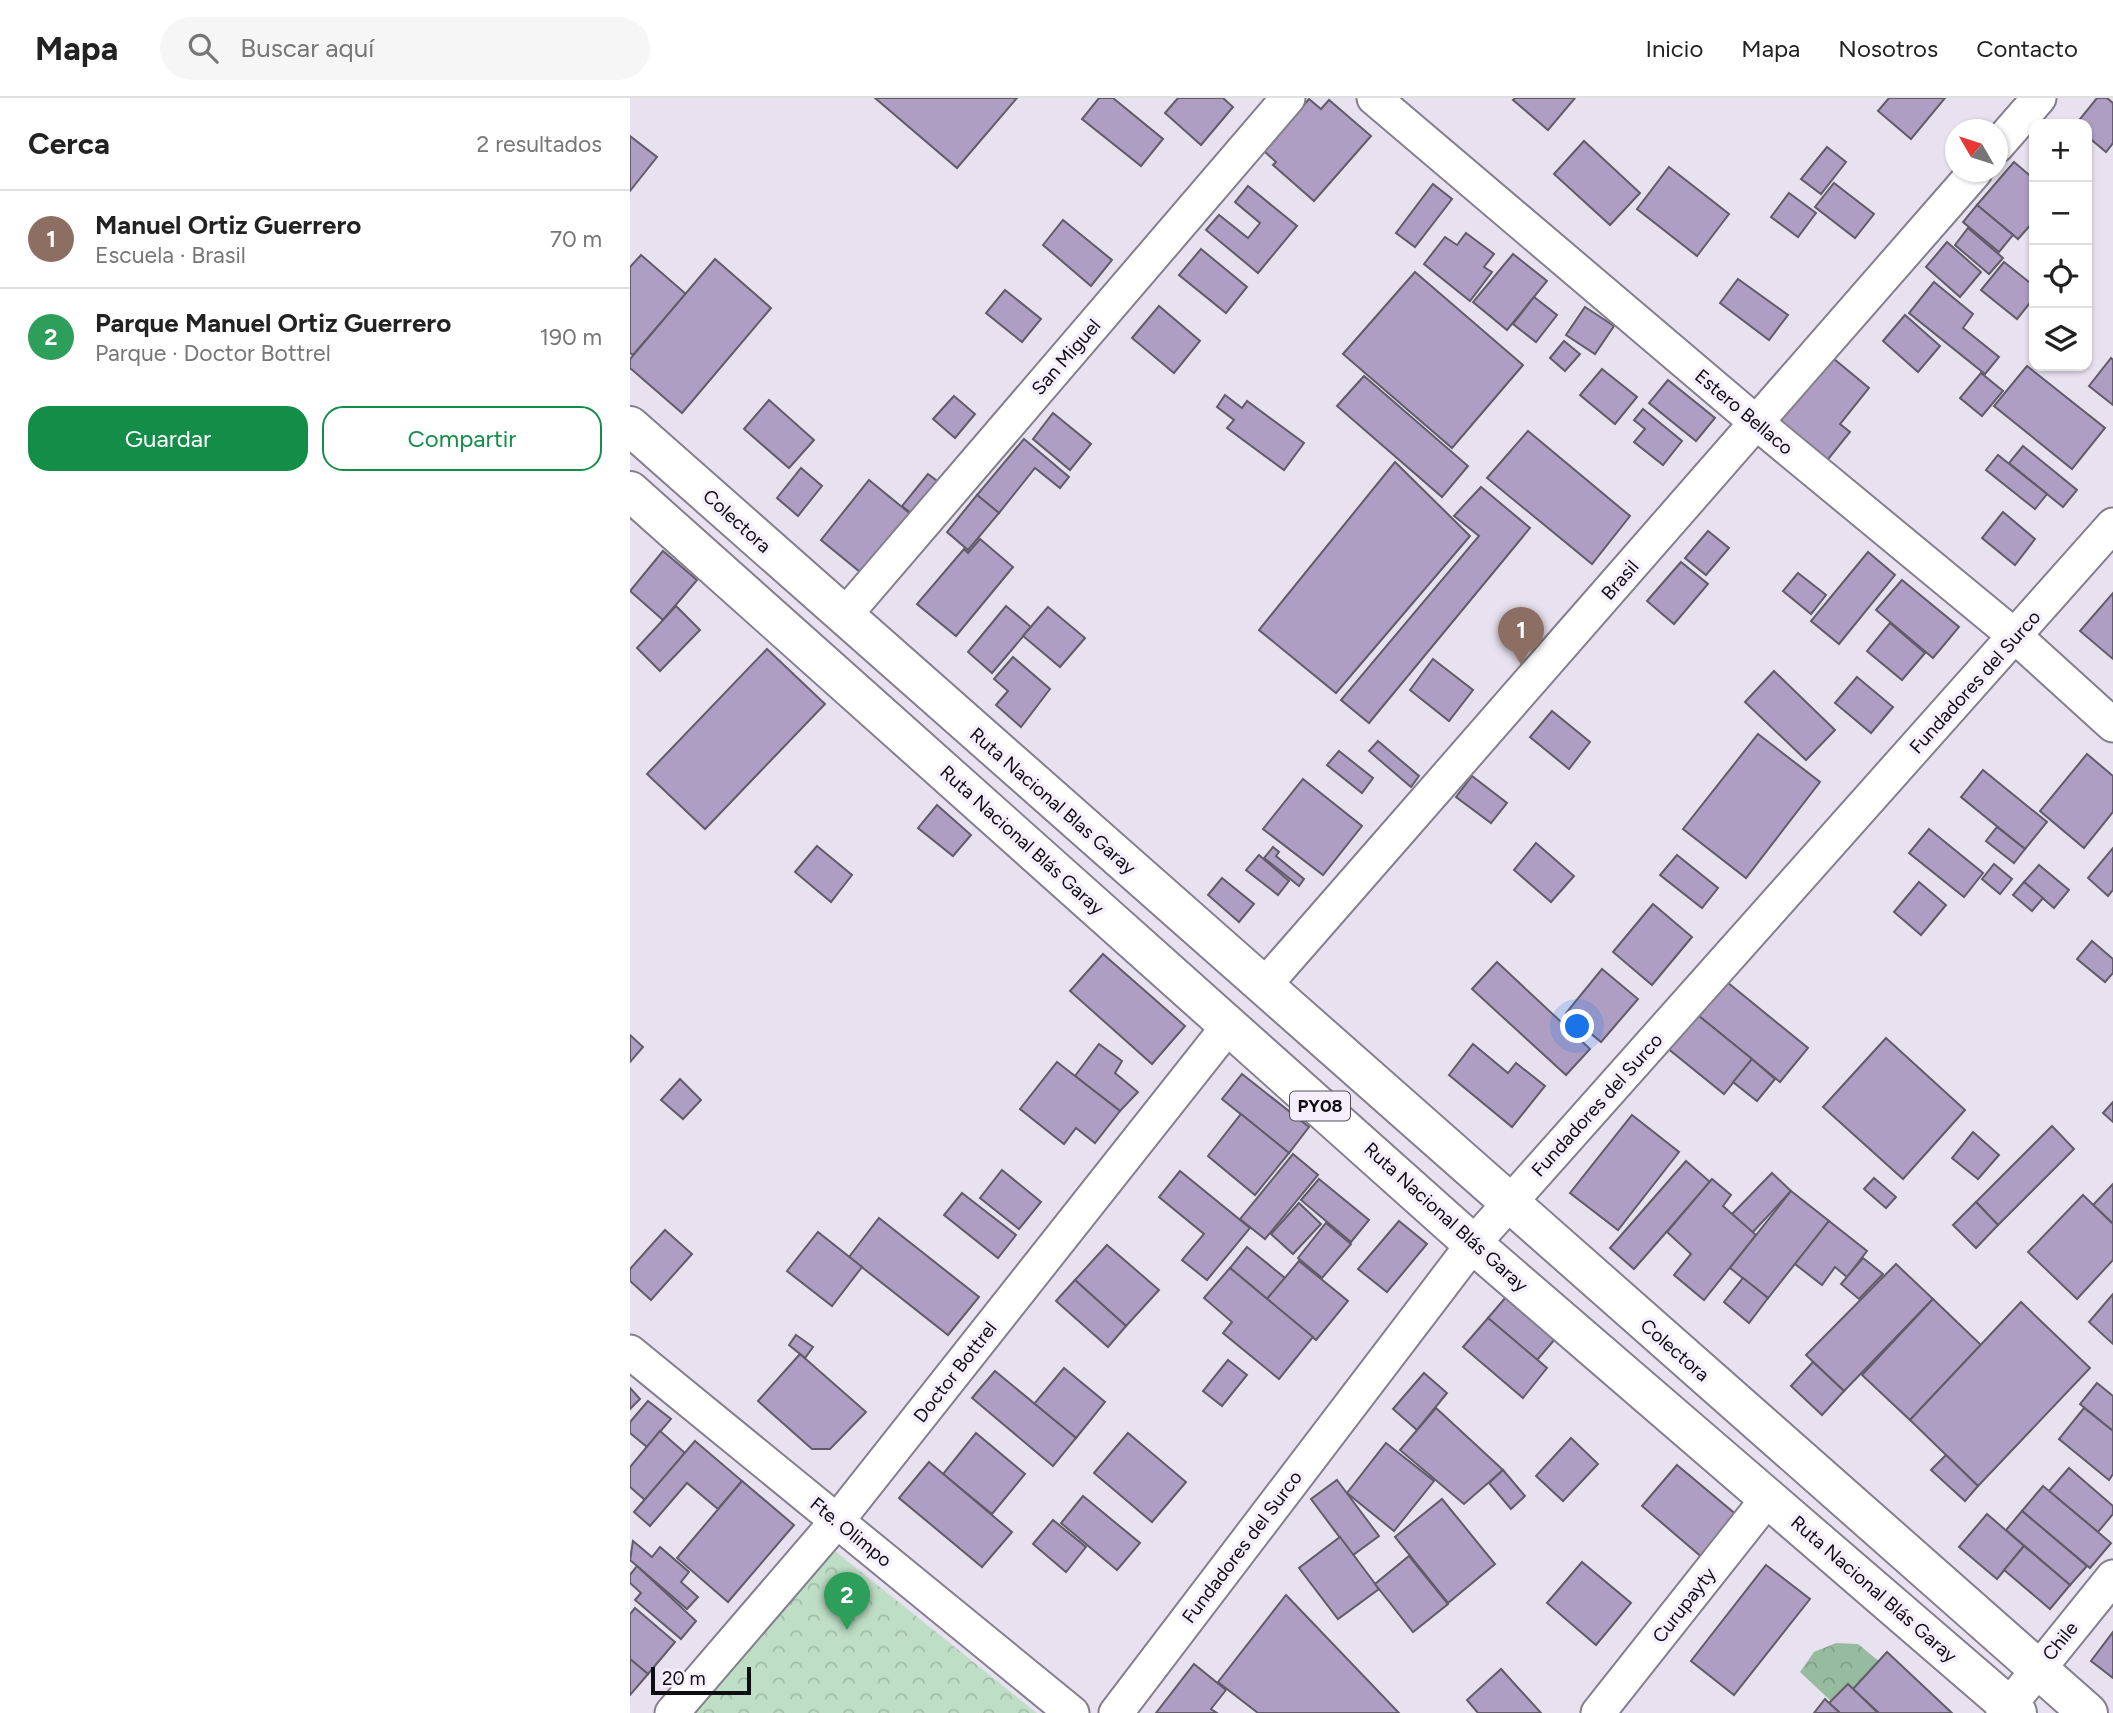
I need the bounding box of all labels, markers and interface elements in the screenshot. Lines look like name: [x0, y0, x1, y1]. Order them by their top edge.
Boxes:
search box: [160, 17, 650, 80]
text: Mapa: [35, 29, 118, 68]
icon: search: [184, 29, 222, 67]
text: Buscar aquí: [240, 32, 374, 64]
text: Inicio: [1645, 34, 1703, 63]
text: Mapa: [1741, 34, 1800, 63]
text: Nosotros: [1838, 34, 1938, 63]
text: Contacto: [1976, 34, 2078, 63]
north arrow: [1945, 119, 2008, 182]
map controls: [2029, 119, 2092, 371]
button: +: [2029, 119, 2092, 182]
text: Cerca: [28, 125, 110, 162]
text: 2 resultados: [477, 130, 602, 158]
button: −: [2029, 182, 2092, 245]
text: Manuel Ortiz Guerrero: [95, 209, 361, 241]
text: 1: [46, 225, 56, 253]
text: 70 m: [550, 225, 602, 253]
text: Escuela · Brasil: [95, 241, 246, 269]
button: locate: [2029, 245, 2092, 308]
text: Parque Manuel Ortiz Guerrero: [95, 307, 451, 339]
button: layers: [2029, 308, 2092, 371]
street label: San Miguel: [1027, 314, 1105, 400]
text: 2: [44, 323, 58, 351]
text: 190 m: [539, 323, 602, 351]
text: Parque · Doctor Bottrel: [95, 339, 331, 367]
street label: Estero Bellaco: [1690, 364, 1798, 460]
button: Guardar: [28, 406, 308, 471]
button: Compartir: [322, 406, 602, 471]
street label: Colectora: [698, 484, 776, 558]
street label: Brasil: [1597, 555, 1643, 605]
street label: Fundadores del Surco: [1905, 606, 2045, 758]
pin: 1: [1498, 607, 1544, 665]
street label: Ruta Nacional Blas Garay: [965, 723, 1141, 879]
street label: Ruta Nacional Blás Garay: [935, 760, 1109, 920]
your location: [1560, 1009, 1594, 1043]
street label: Fundadores del Surco: [1527, 1029, 1667, 1181]
road number: PY08: [1290, 1091, 1350, 1121]
street label: Ruta Nacional Blás Garay: [1359, 1137, 1533, 1297]
street label: Colectora: [1636, 1314, 1714, 1386]
street label: Doctor Bottrel: [908, 1317, 1002, 1427]
street label: Fundadores del Surco: [1177, 1466, 1307, 1628]
street label: Fte. Olimpo: [806, 1492, 896, 1572]
street label: Ruta Nacional Blás Garay: [1786, 1511, 1962, 1667]
street label: Curupayty: [1647, 1563, 1721, 1647]
pin: 2: [824, 1572, 870, 1630]
street label: Chile: [2037, 1617, 2083, 1665]
scale bar: [651, 1664, 751, 1696]
text: 20 m: [662, 1667, 706, 1690]

